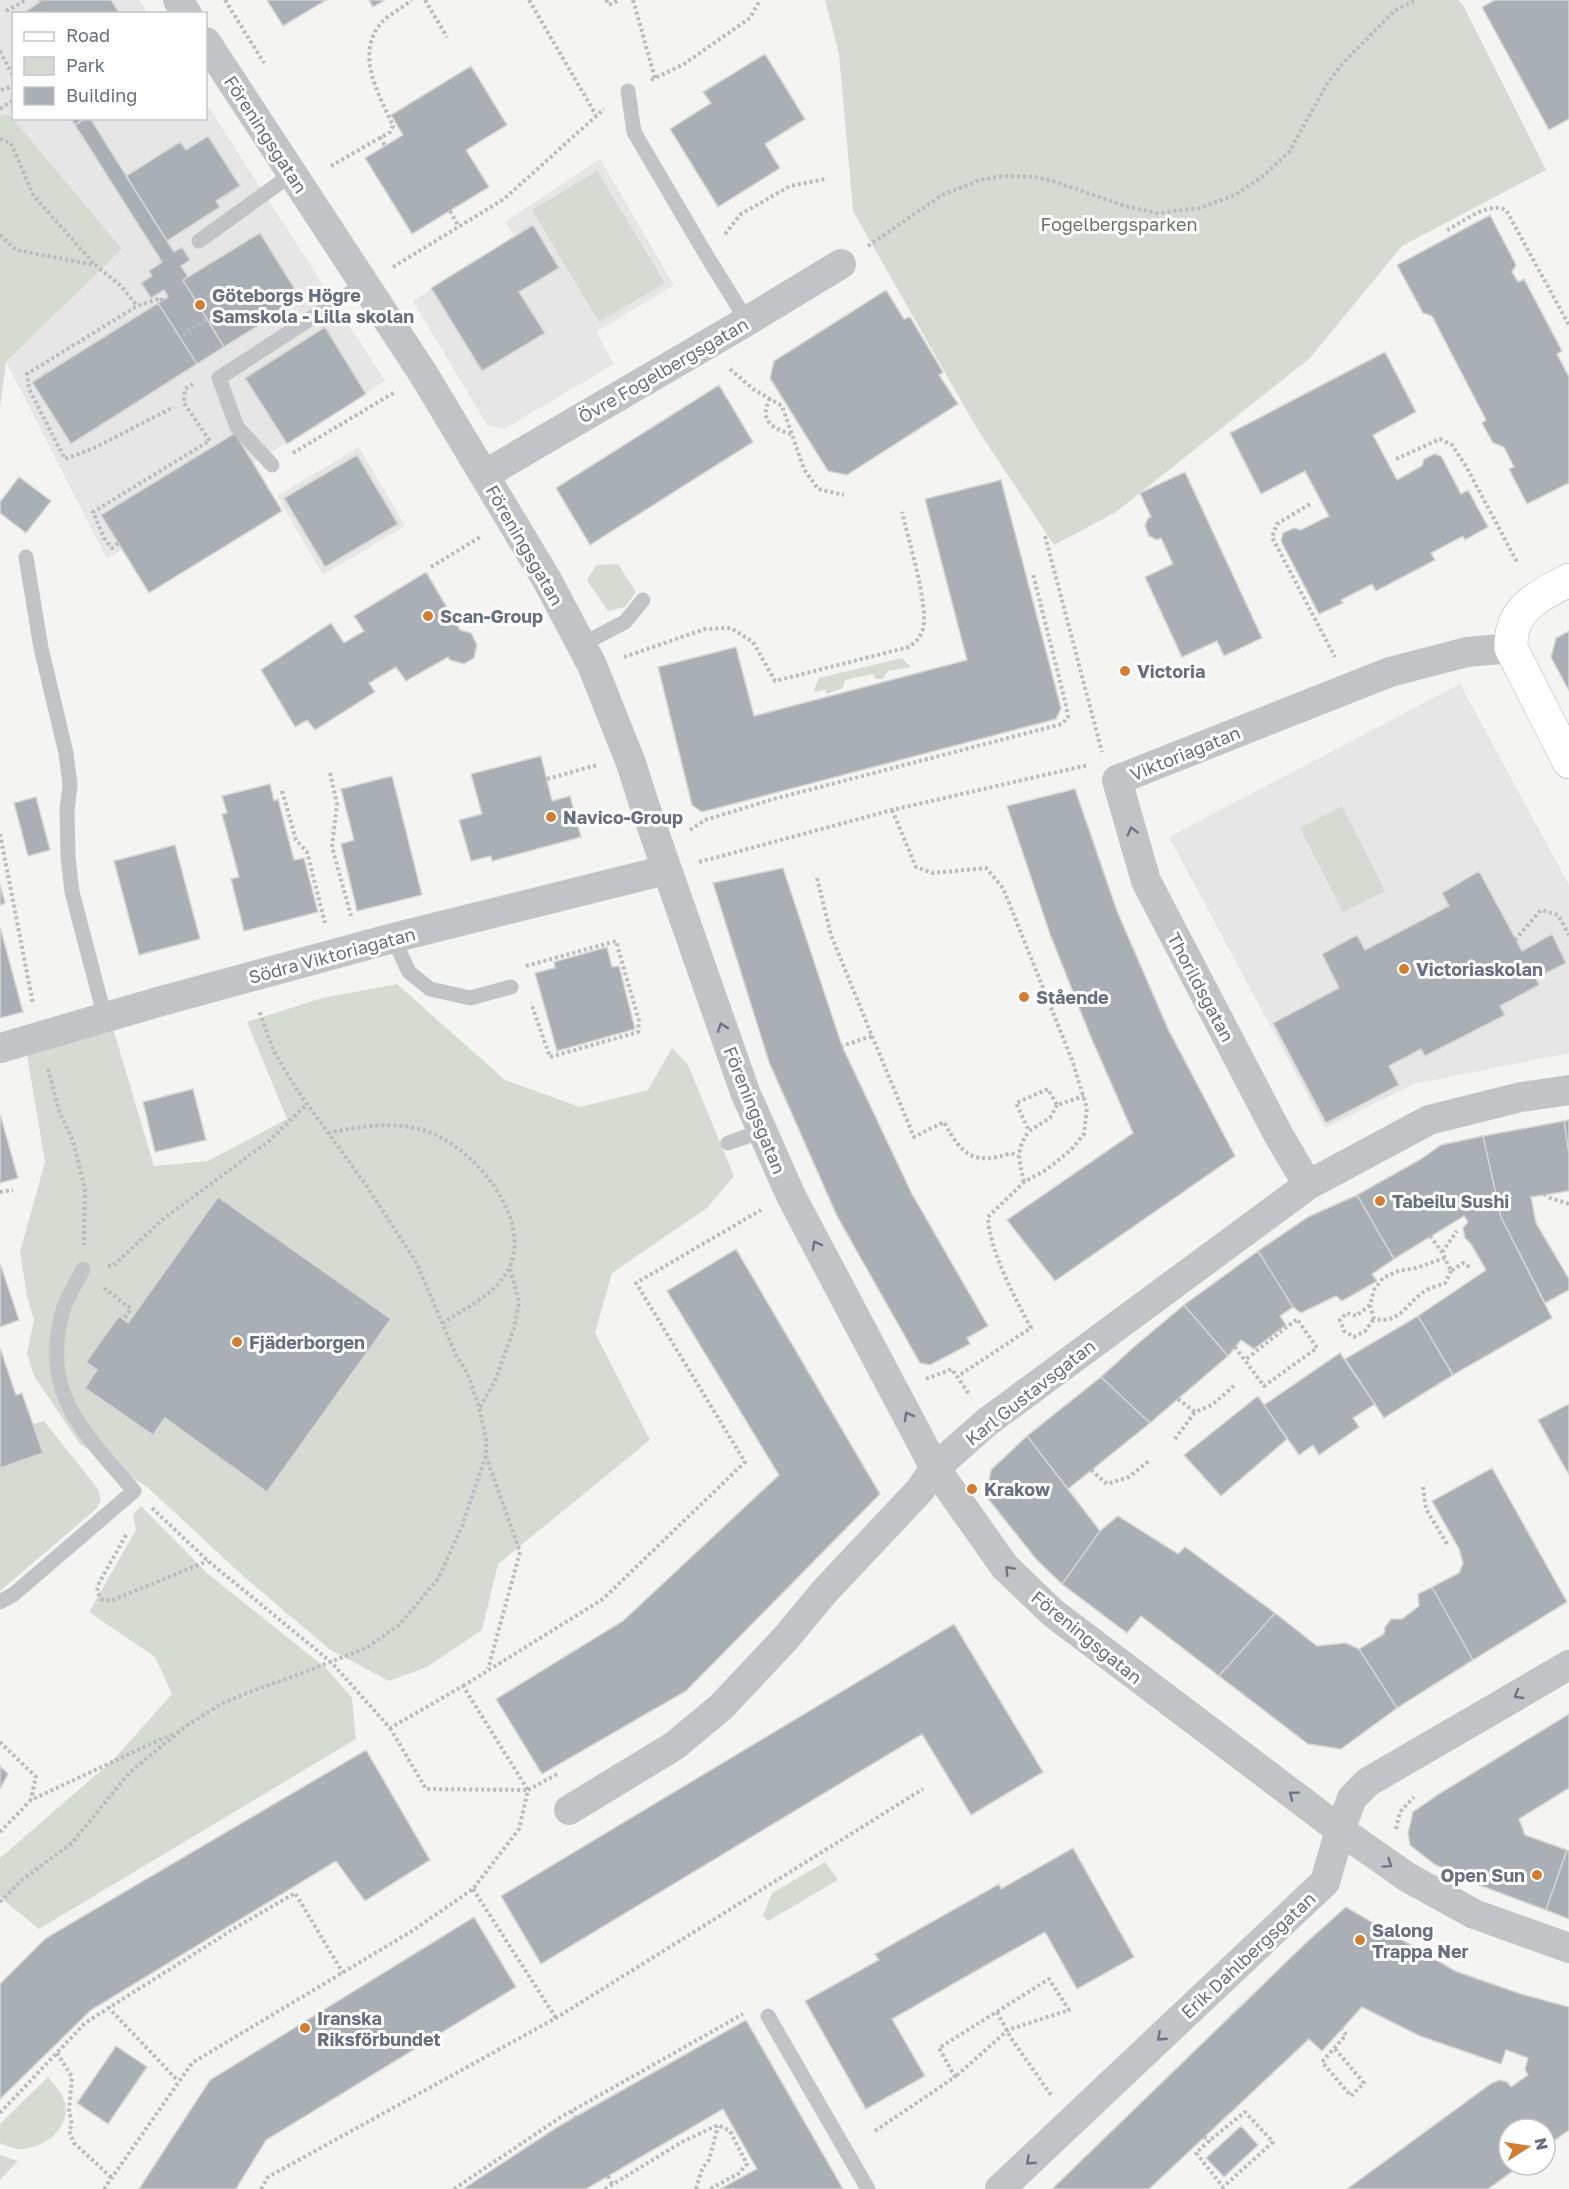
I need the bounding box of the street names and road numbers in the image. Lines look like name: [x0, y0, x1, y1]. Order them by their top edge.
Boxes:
street label: Föreningsgatan: [220, 71, 312, 197]
street label: Övre Fogelbergsgatan: [574, 312, 752, 428]
street label: Föreningsgatan: [482, 481, 568, 609]
street label: Viktoriagatan: [1127, 721, 1243, 785]
street label: Södra Viktoriagatan: [246, 922, 418, 988]
street label: Thorildsgatan: [1163, 929, 1239, 1045]
street label: Föreningsgatan: [719, 1043, 791, 1177]
street label: Karl Gustavsgatan: [961, 1334, 1099, 1450]
street label: Föreningsgatan: [1027, 1586, 1147, 1688]
street label: Erik Dahlbergsgatan: [1176, 1887, 1320, 2023]

